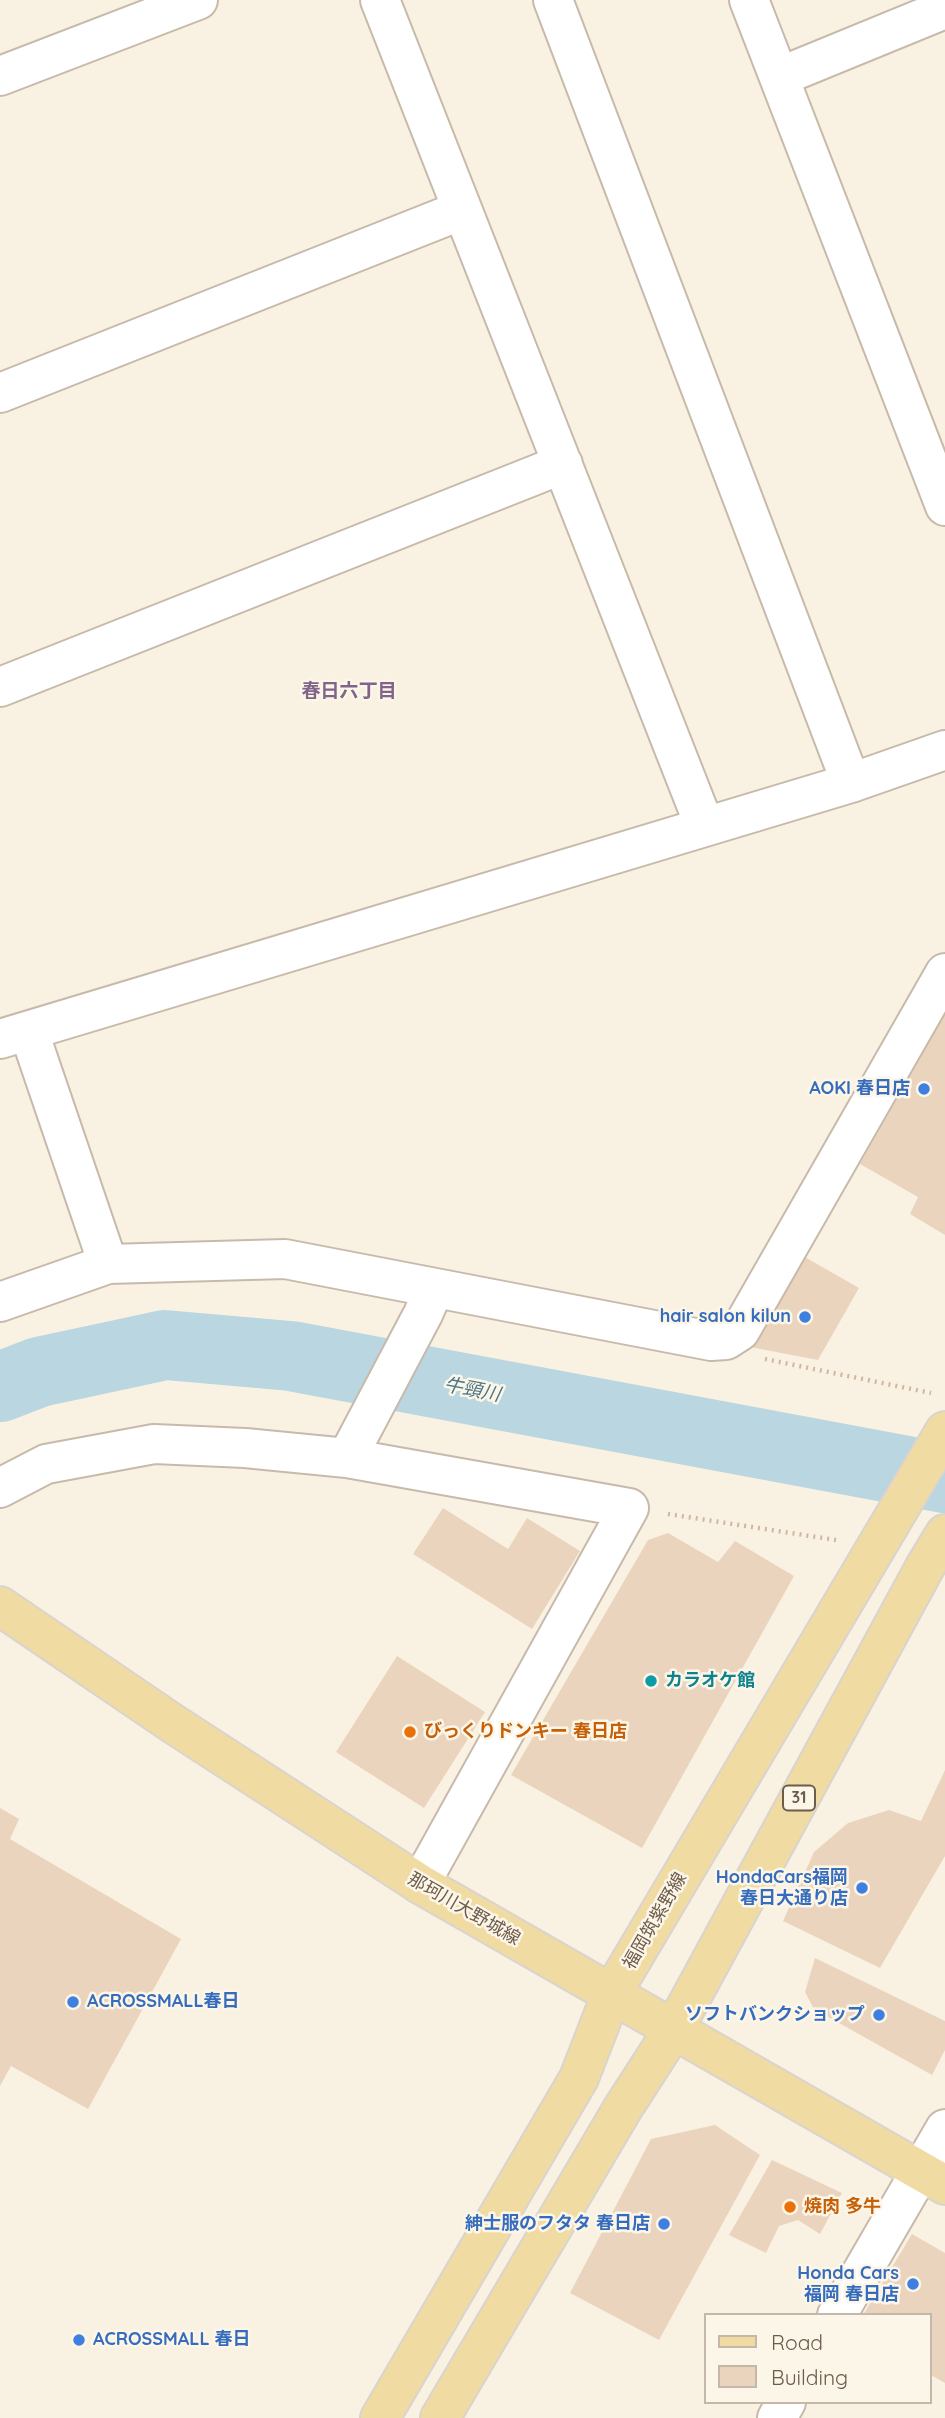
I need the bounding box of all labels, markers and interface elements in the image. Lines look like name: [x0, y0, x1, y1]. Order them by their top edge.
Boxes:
district label: 春日六丁目: [302, 680, 396, 702]
place label: AOKI 春日店: [809, 1078, 910, 1100]
marker: AOKI 春日店: [916, 1081, 932, 1097]
place label: hair salon kilun: [660, 1306, 791, 1328]
marker: hair salon kilun: [797, 1309, 813, 1325]
water label: 牛頸川: [442, 1373, 502, 1407]
place label: カラオケ館: [665, 1670, 755, 1692]
marker: カラオケ館: [643, 1673, 659, 1689]
place label: びっくりドンキー 春日店: [424, 1721, 627, 1743]
marker: びっくりドンキー 春日店: [402, 1724, 418, 1740]
road number: 31: [783, 1786, 815, 1810]
place label: HondaCars福岡 春日大通り店: [716, 1867, 848, 1910]
street label: 那珂川大野城線: [404, 1868, 524, 1950]
street label: 福岡筑紫野線: [619, 1869, 691, 1973]
marker: HondaCars福岡 春日大通り店: [854, 1880, 870, 1896]
place label: ACROSSMALL春日: [87, 1991, 240, 2013]
marker: ACROSSMALL春日: [65, 1994, 81, 2010]
place label: ソフトバンクショップ: [685, 2004, 865, 2026]
marker: ソフトバンクショップ: [871, 2007, 887, 2023]
place label: 焼肉 多牛: [804, 2196, 881, 2218]
marker: 焼肉 多牛: [782, 2199, 798, 2215]
place label: 紳士服のフタタ 春日店: [465, 2213, 650, 2235]
marker: 紳士服のフタタ 春日店: [656, 2216, 672, 2232]
place label: Honda Cars 福岡 春日店: [797, 2263, 899, 2306]
marker: Honda Cars 福岡 春日店: [905, 2276, 921, 2292]
legend: [704, 2313, 931, 2404]
place label: ACROSSMALL 春日: [93, 2329, 251, 2351]
text: Road: [771, 2329, 823, 2355]
marker: ACROSSMALL 春日: [71, 2332, 87, 2348]
text: Building: [771, 2364, 848, 2390]

